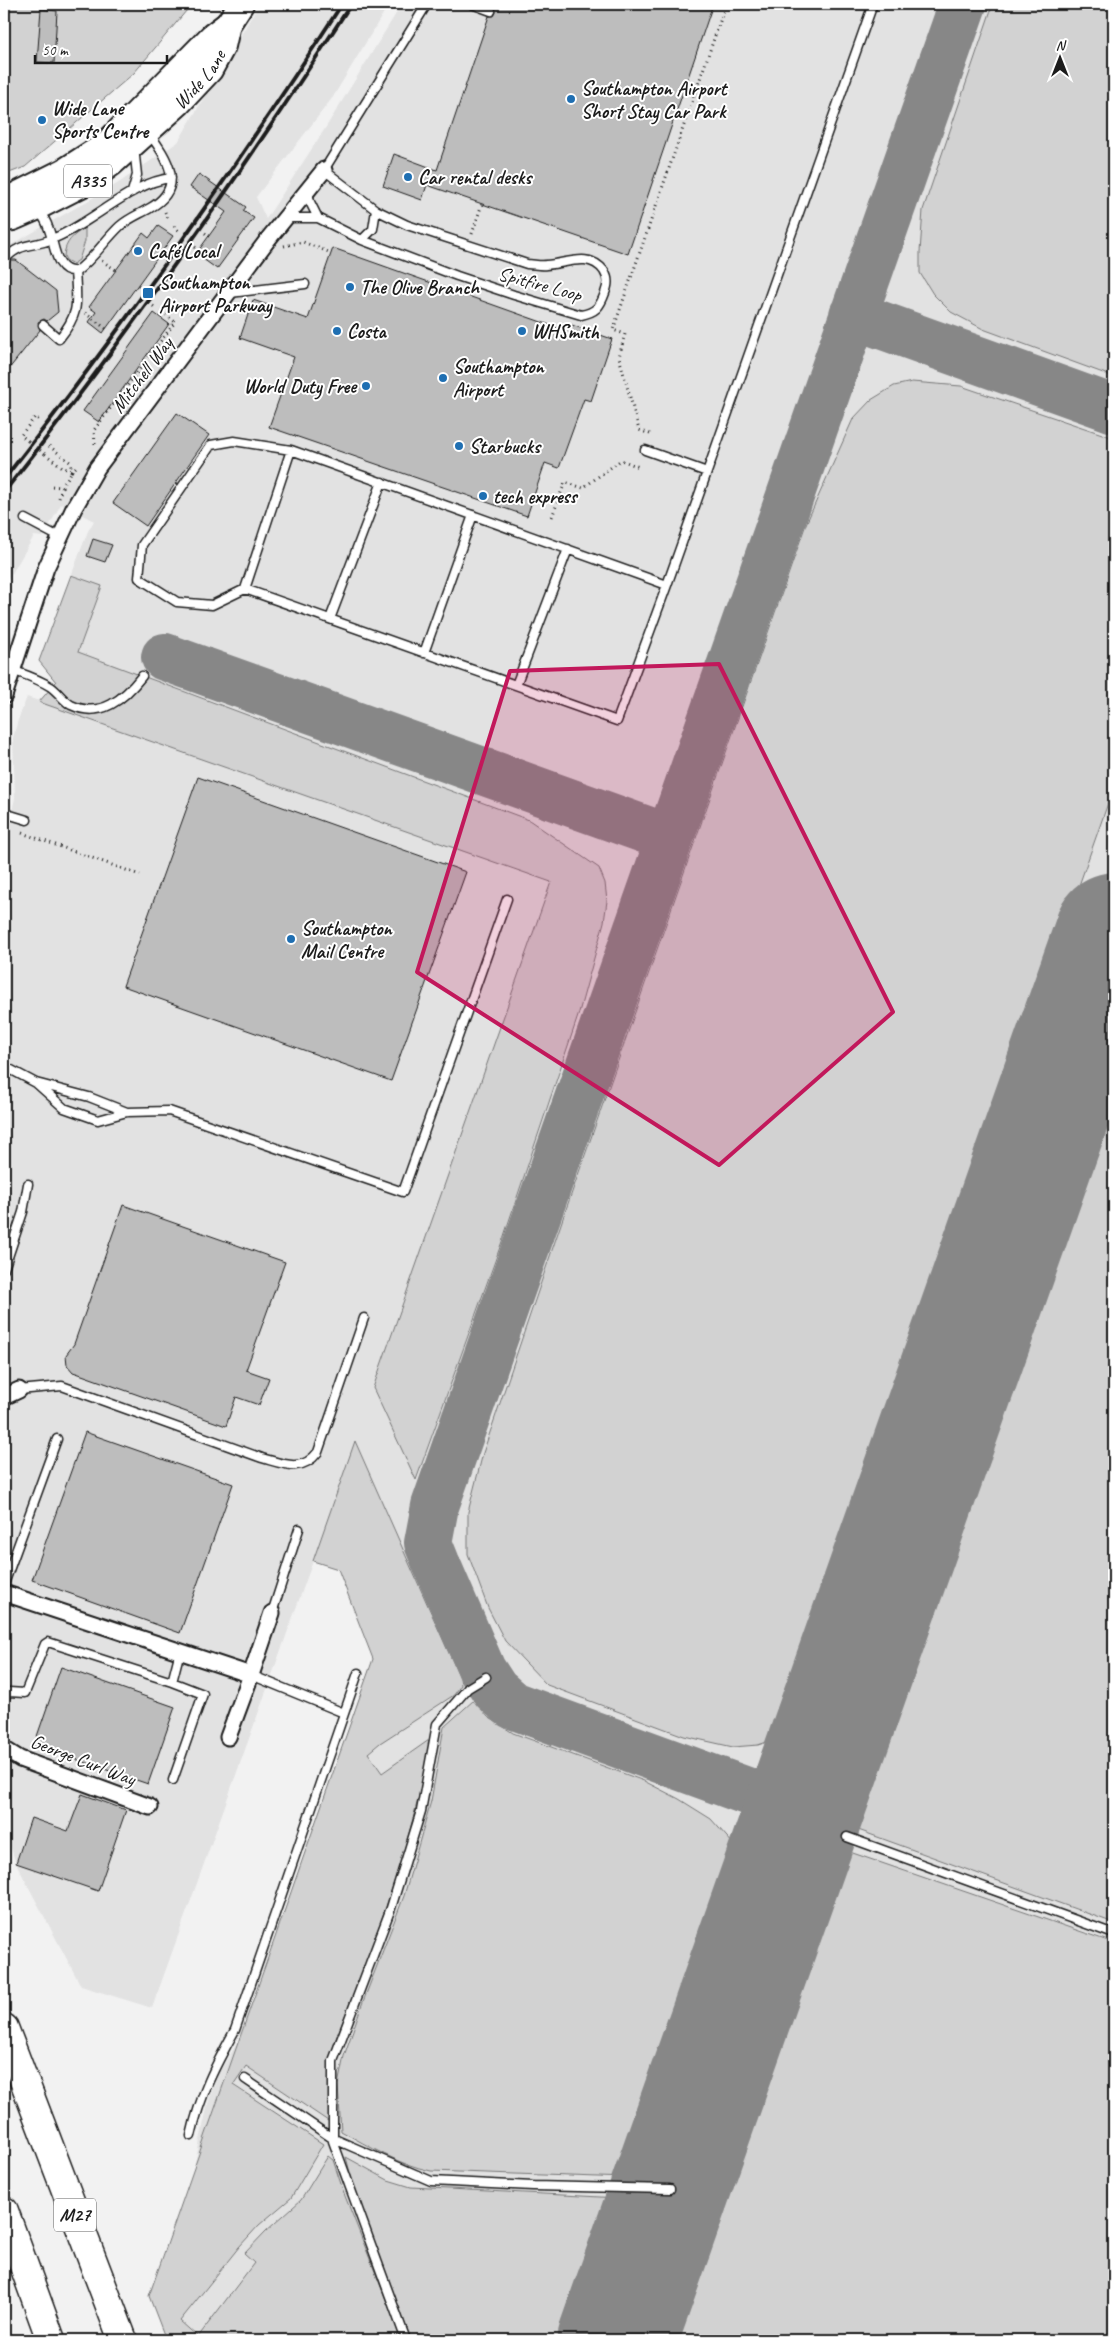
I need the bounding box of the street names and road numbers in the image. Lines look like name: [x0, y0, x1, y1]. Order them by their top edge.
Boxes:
street label: Wide Lane: [167, 44, 232, 114]
road number: A335: [64, 165, 112, 198]
street label: Spitfire Loop: [495, 261, 586, 308]
street label: Mitchell Way: [105, 330, 180, 418]
street label: George Curl Way: [27, 1729, 140, 1792]
road number: M27: [54, 2198, 96, 2232]

